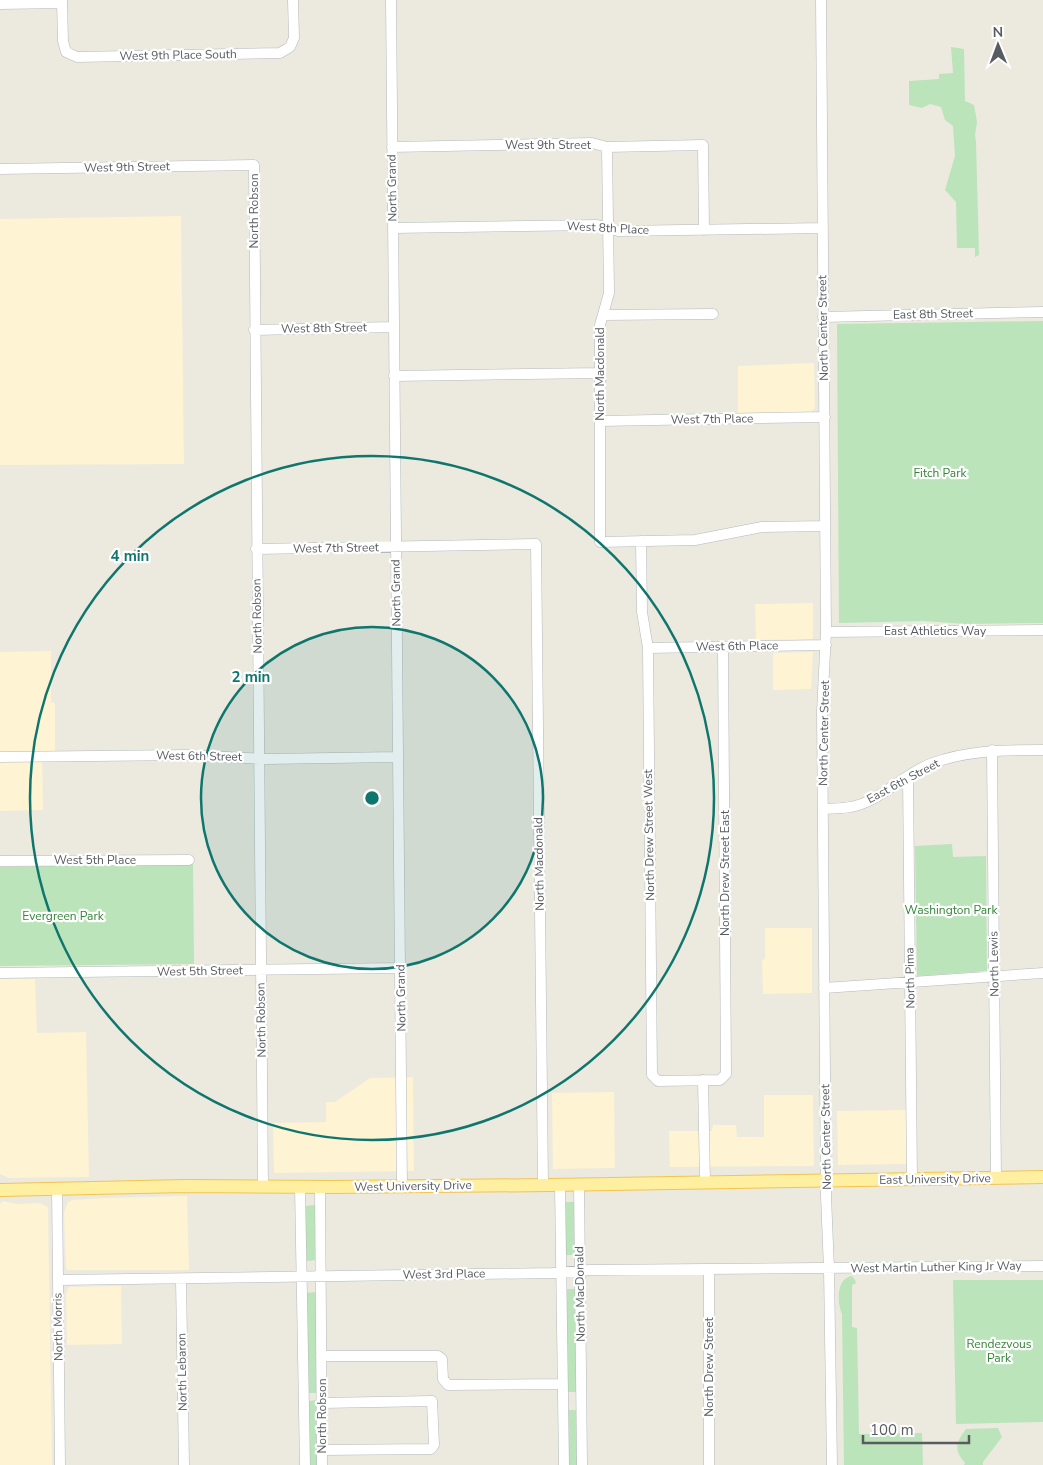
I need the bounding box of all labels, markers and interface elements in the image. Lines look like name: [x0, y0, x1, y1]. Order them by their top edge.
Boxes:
north arrow: [973, 20, 1023, 70]
text: N: [992, 23, 1003, 42]
street label: West 9th Place South: [119, 46, 237, 64]
street label: West 9th Street: [505, 137, 592, 153]
street label: North Grand: [383, 154, 401, 222]
street label: West 9th Street: [84, 158, 171, 176]
street label: North Robson: [246, 173, 262, 249]
street label: West 8th Place: [566, 218, 650, 238]
street label: North Center Street: [814, 274, 832, 381]
street label: East 8th Street: [893, 305, 974, 323]
street label: West 8th Street: [281, 319, 368, 337]
street label: North Macdonald: [592, 327, 608, 421]
street label: West 7th Place: [671, 410, 753, 428]
park label: Fitch Park: [914, 465, 967, 481]
street label: West 7th Street: [293, 539, 380, 557]
text: 4 min: [111, 546, 149, 566]
street label: North Grand: [387, 559, 405, 627]
street label: North Robson: [248, 578, 266, 654]
street label: East Athletics Way: [884, 623, 987, 639]
street label: West 6th Place: [696, 637, 778, 655]
text: 2 min: [232, 667, 270, 687]
street label: North Center Street: [815, 679, 833, 786]
street label: West 6th Street: [156, 747, 243, 765]
street label: East 6th Street: [864, 755, 943, 807]
street label: North Drew Street West: [640, 768, 658, 901]
centre of rings: [363, 789, 381, 807]
street label: North Drew Street East: [717, 809, 733, 936]
street label: North Macdonald: [530, 817, 548, 911]
street label: West 5th Place: [54, 852, 136, 868]
park label: Washington Park: [905, 902, 998, 918]
park label: Evergreen Park: [22, 908, 105, 924]
street label: North Lewis: [985, 931, 1003, 997]
street label: North Pima: [901, 947, 919, 1009]
street label: West 5th Street: [157, 962, 244, 980]
street label: North Grand: [392, 964, 410, 1032]
street label: North Robson: [252, 982, 270, 1058]
street label: North Center Street: [817, 1083, 835, 1190]
street label: East University Drive: [879, 1170, 991, 1188]
street label: West University Drive: [354, 1177, 472, 1195]
street label: North MacDonald: [571, 1246, 589, 1342]
street label: West Martin Luther King Jr Way: [850, 1257, 1023, 1276]
street label: West 3rd Place: [403, 1265, 485, 1283]
street label: North Morris: [49, 1292, 67, 1361]
street label: North Drew Street: [701, 1316, 717, 1417]
street label: North Lebaron: [173, 1333, 191, 1411]
park label: Rendezvous Park: [966, 1336, 1032, 1366]
street label: North Robson: [314, 1378, 330, 1454]
scale bar: [863, 1412, 969, 1444]
text: 100 m: [870, 1420, 914, 1440]

